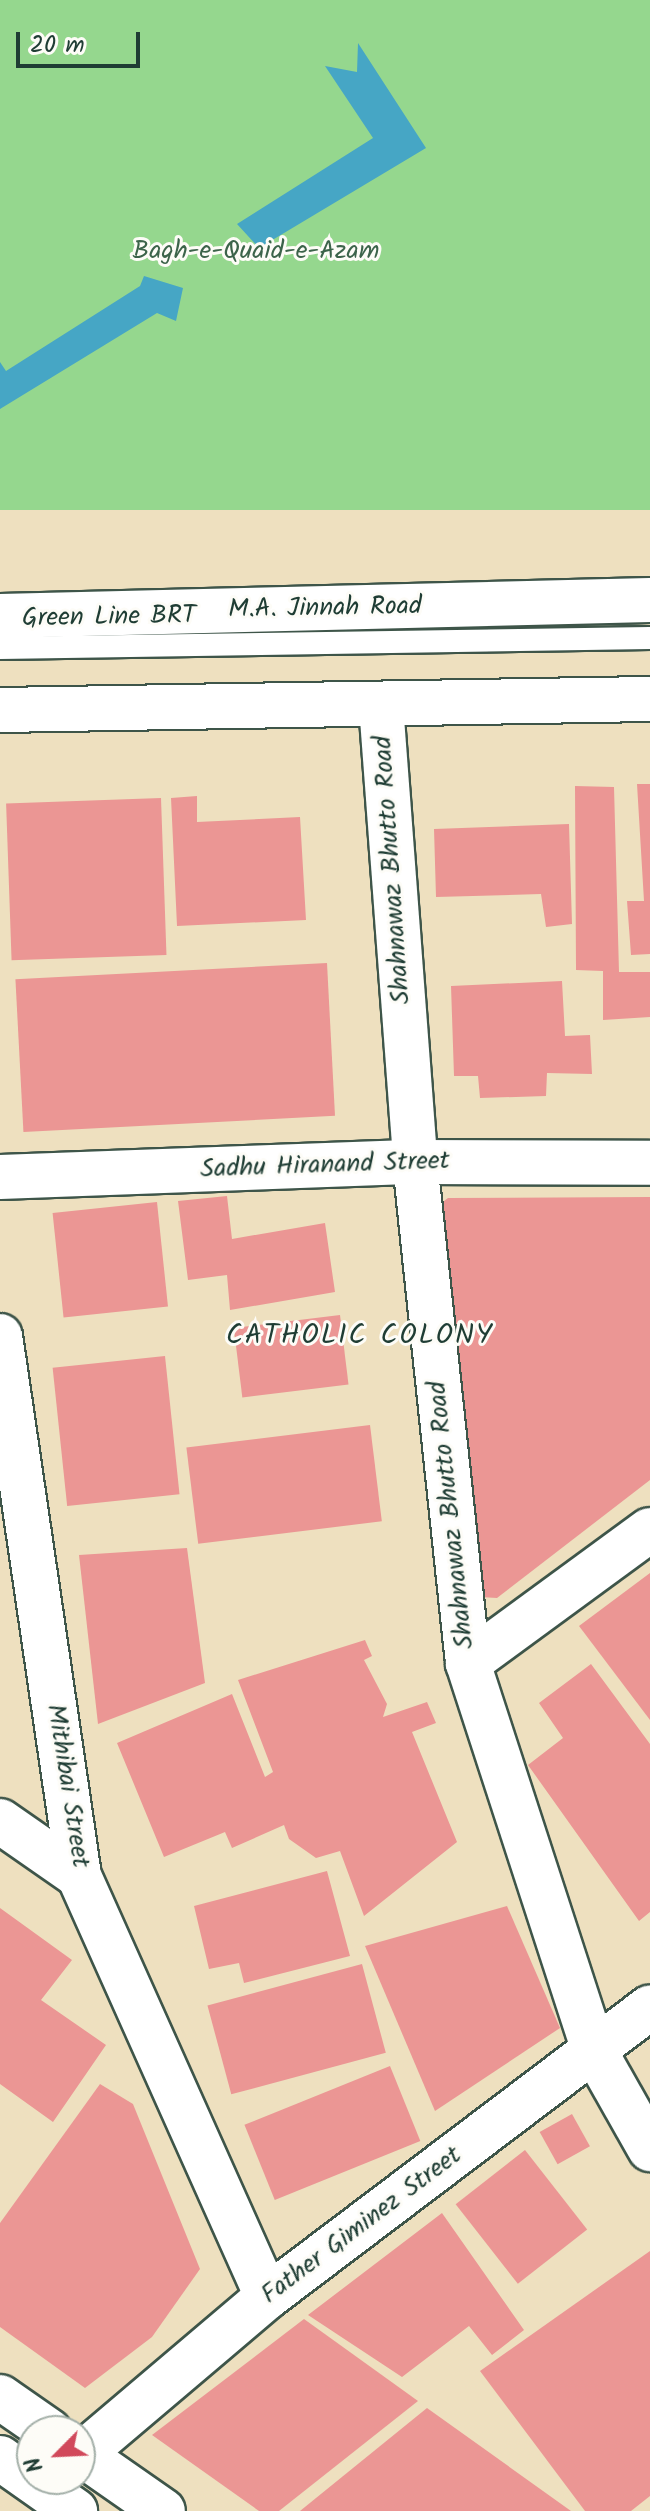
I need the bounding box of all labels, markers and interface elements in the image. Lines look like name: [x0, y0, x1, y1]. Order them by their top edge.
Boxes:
scale bar: [20, 16, 144, 66]
text: 20 m: [30, 26, 85, 65]
park label: Bagh-e-Quaid-e-Azam: [133, 236, 379, 268]
street label: M.A. Jinnah Road: [228, 592, 422, 626]
street label: Green Line BRT: [22, 601, 196, 635]
street label: Shahnawaz Bhutto Road: [368, 735, 418, 1005]
street label: Sadhu Hiranand Street: [200, 1146, 450, 1186]
district label: CATHOLIC COLONY: [226, 1319, 494, 1353]
street label: Shahnawaz Bhutto Road: [422, 1380, 482, 1650]
street label: Mithibai Street: [39, 1702, 95, 1870]
street label: Father Giminez Street: [256, 2140, 468, 2312]
north arrow: [16, 2415, 96, 2495]
text: N: [17, 2451, 54, 2478]

